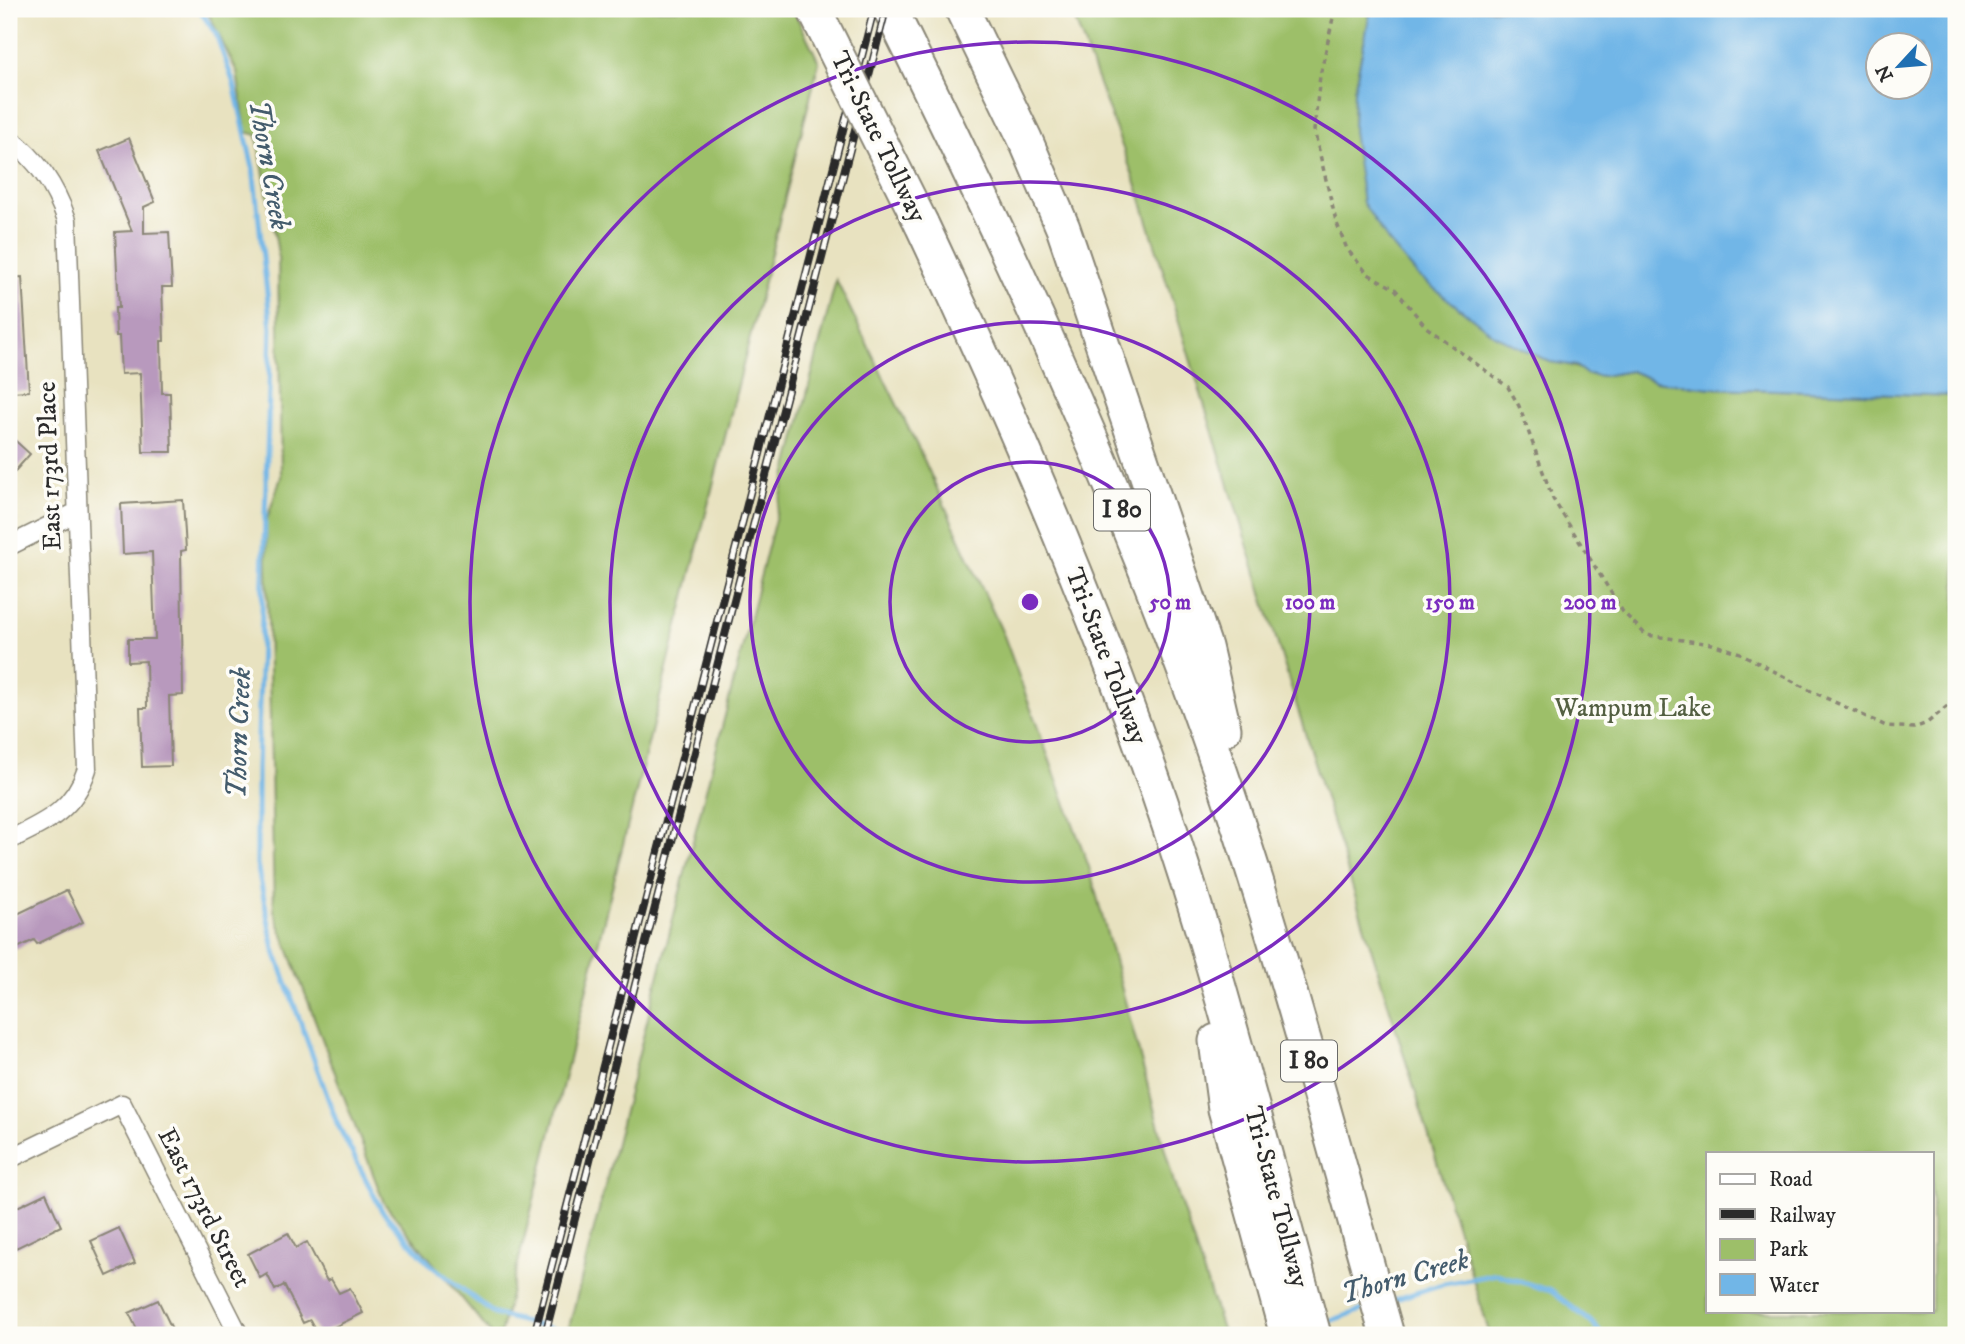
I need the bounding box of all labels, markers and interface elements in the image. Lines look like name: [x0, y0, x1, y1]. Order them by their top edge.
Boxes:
north arrow: [1864, 32, 1934, 102]
street label: Tri-State Tollway: [822, 46, 934, 229]
text: N: [1871, 60, 1899, 85]
water label: Thorn Creek: [240, 97, 298, 233]
street label: East 173rd Place: [31, 381, 69, 551]
road number: I 80: [1094, 490, 1150, 530]
street label: Tri-State Tollway: [1057, 563, 1155, 750]
centre of rings: [1018, 590, 1042, 614]
text: 50 m: [1148, 590, 1191, 616]
text: 100 m: [1285, 590, 1335, 616]
text: 150 m: [1425, 590, 1475, 616]
text: 200 m: [1563, 590, 1617, 616]
water label: Thorn Creek: [219, 667, 259, 799]
park label: Wampum Lake: [1554, 692, 1711, 725]
road number: I 80: [1281, 1041, 1337, 1082]
street label: Tri-State Tollway: [1236, 1103, 1316, 1292]
street label: East 173rd Street: [150, 1123, 258, 1293]
legend: [1706, 1152, 1934, 1312]
text: Road: [1769, 1167, 1813, 1193]
text: Railway: [1769, 1203, 1837, 1229]
text: Park: [1769, 1237, 1809, 1263]
water label: Thorn Creek: [1337, 1242, 1473, 1312]
text: Water: [1768, 1273, 1819, 1299]

